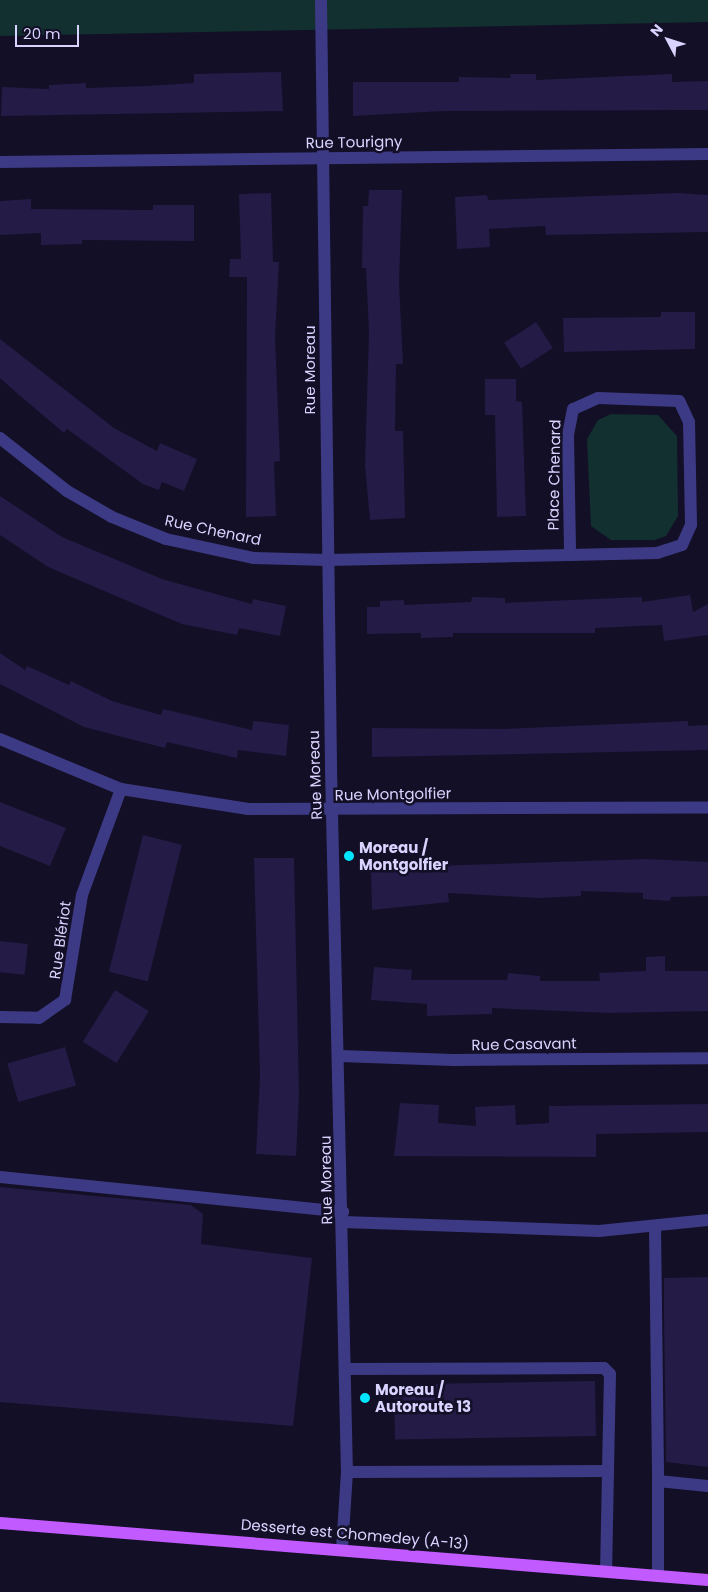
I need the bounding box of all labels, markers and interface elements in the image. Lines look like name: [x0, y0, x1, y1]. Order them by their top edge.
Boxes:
scale bar: [18, 15, 81, 47]
north arrow: [643, 15, 693, 65]
text: N: [645, 20, 668, 41]
text: 20 m: [23, 23, 61, 44]
street label: Rue Tourigny: [305, 132, 403, 152]
street label: Rue Moreau: [301, 325, 319, 415]
street label: Place Chenard: [544, 419, 564, 531]
street label: Rue Chenard: [163, 511, 263, 549]
street label: Rue Moreau: [304, 730, 326, 820]
street label: Rue Montgolfier: [335, 784, 451, 804]
place label: Moreau / Montgolfier: [359, 838, 448, 873]
marker: Moreau / Montgolfier: [343, 850, 355, 862]
street label: Rue Blériot: [46, 900, 74, 980]
street label: Rue Casavant: [471, 1034, 577, 1054]
street label: Rue Moreau: [316, 1135, 336, 1225]
place label: Moreau / Autoroute 13: [375, 1380, 471, 1415]
marker: Moreau / Autoroute 13: [359, 1392, 371, 1404]
street label: Desserte est Chomedey (A-13): [240, 1515, 470, 1553]

